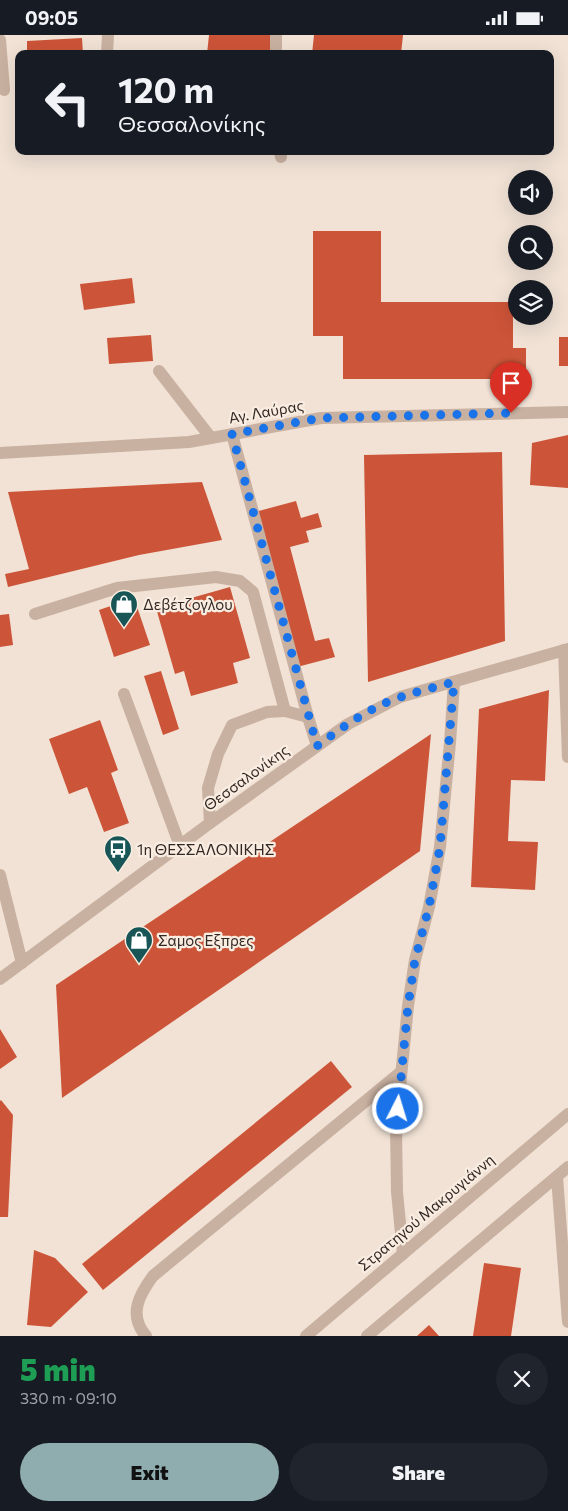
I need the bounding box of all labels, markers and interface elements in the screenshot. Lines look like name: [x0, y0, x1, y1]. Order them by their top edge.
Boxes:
text: 09:05: [25, 6, 78, 29]
text: 120 m: [118, 67, 214, 110]
icon: left: [35, 70, 100, 135]
text: Θεσσαλονίκης: [118, 110, 266, 137]
map controls: [508, 170, 553, 325]
button: sound: [508, 170, 553, 215]
button: search: [508, 225, 553, 270]
button: layers: [508, 280, 553, 325]
pin: [490, 362, 532, 413]
icon: arrive: [497, 369, 525, 397]
street label: Αγ. Λαύρας: [227, 396, 305, 426]
shop icon: Δεβέτζογλου: [109, 589, 139, 628]
place label: Δεβέτζογλου: [143, 595, 233, 613]
street label: Θεσσαλονίκης: [200, 740, 292, 814]
bus stop icon: 1η ΘΕΣΣΑΛΟΝΙΚΗΣ: [103, 834, 133, 873]
place label: 1η ΘΕΣΣΑΛΟΝΙΚΗΣ: [137, 840, 274, 858]
shop icon: Σαμος Εξπρες: [124, 925, 154, 964]
place label: Σαμος Εξπρες: [158, 931, 254, 949]
position arrow: [371, 1082, 423, 1134]
street label: Στρατηγού Μακρυγιάννη: [354, 1150, 498, 1274]
text: 5 min: [20, 1350, 96, 1387]
button: close: [496, 1353, 548, 1405]
text: 330 m · 09:10: [20, 1388, 117, 1407]
button: Exit: [20, 1443, 279, 1501]
button: Share: [289, 1443, 548, 1501]

